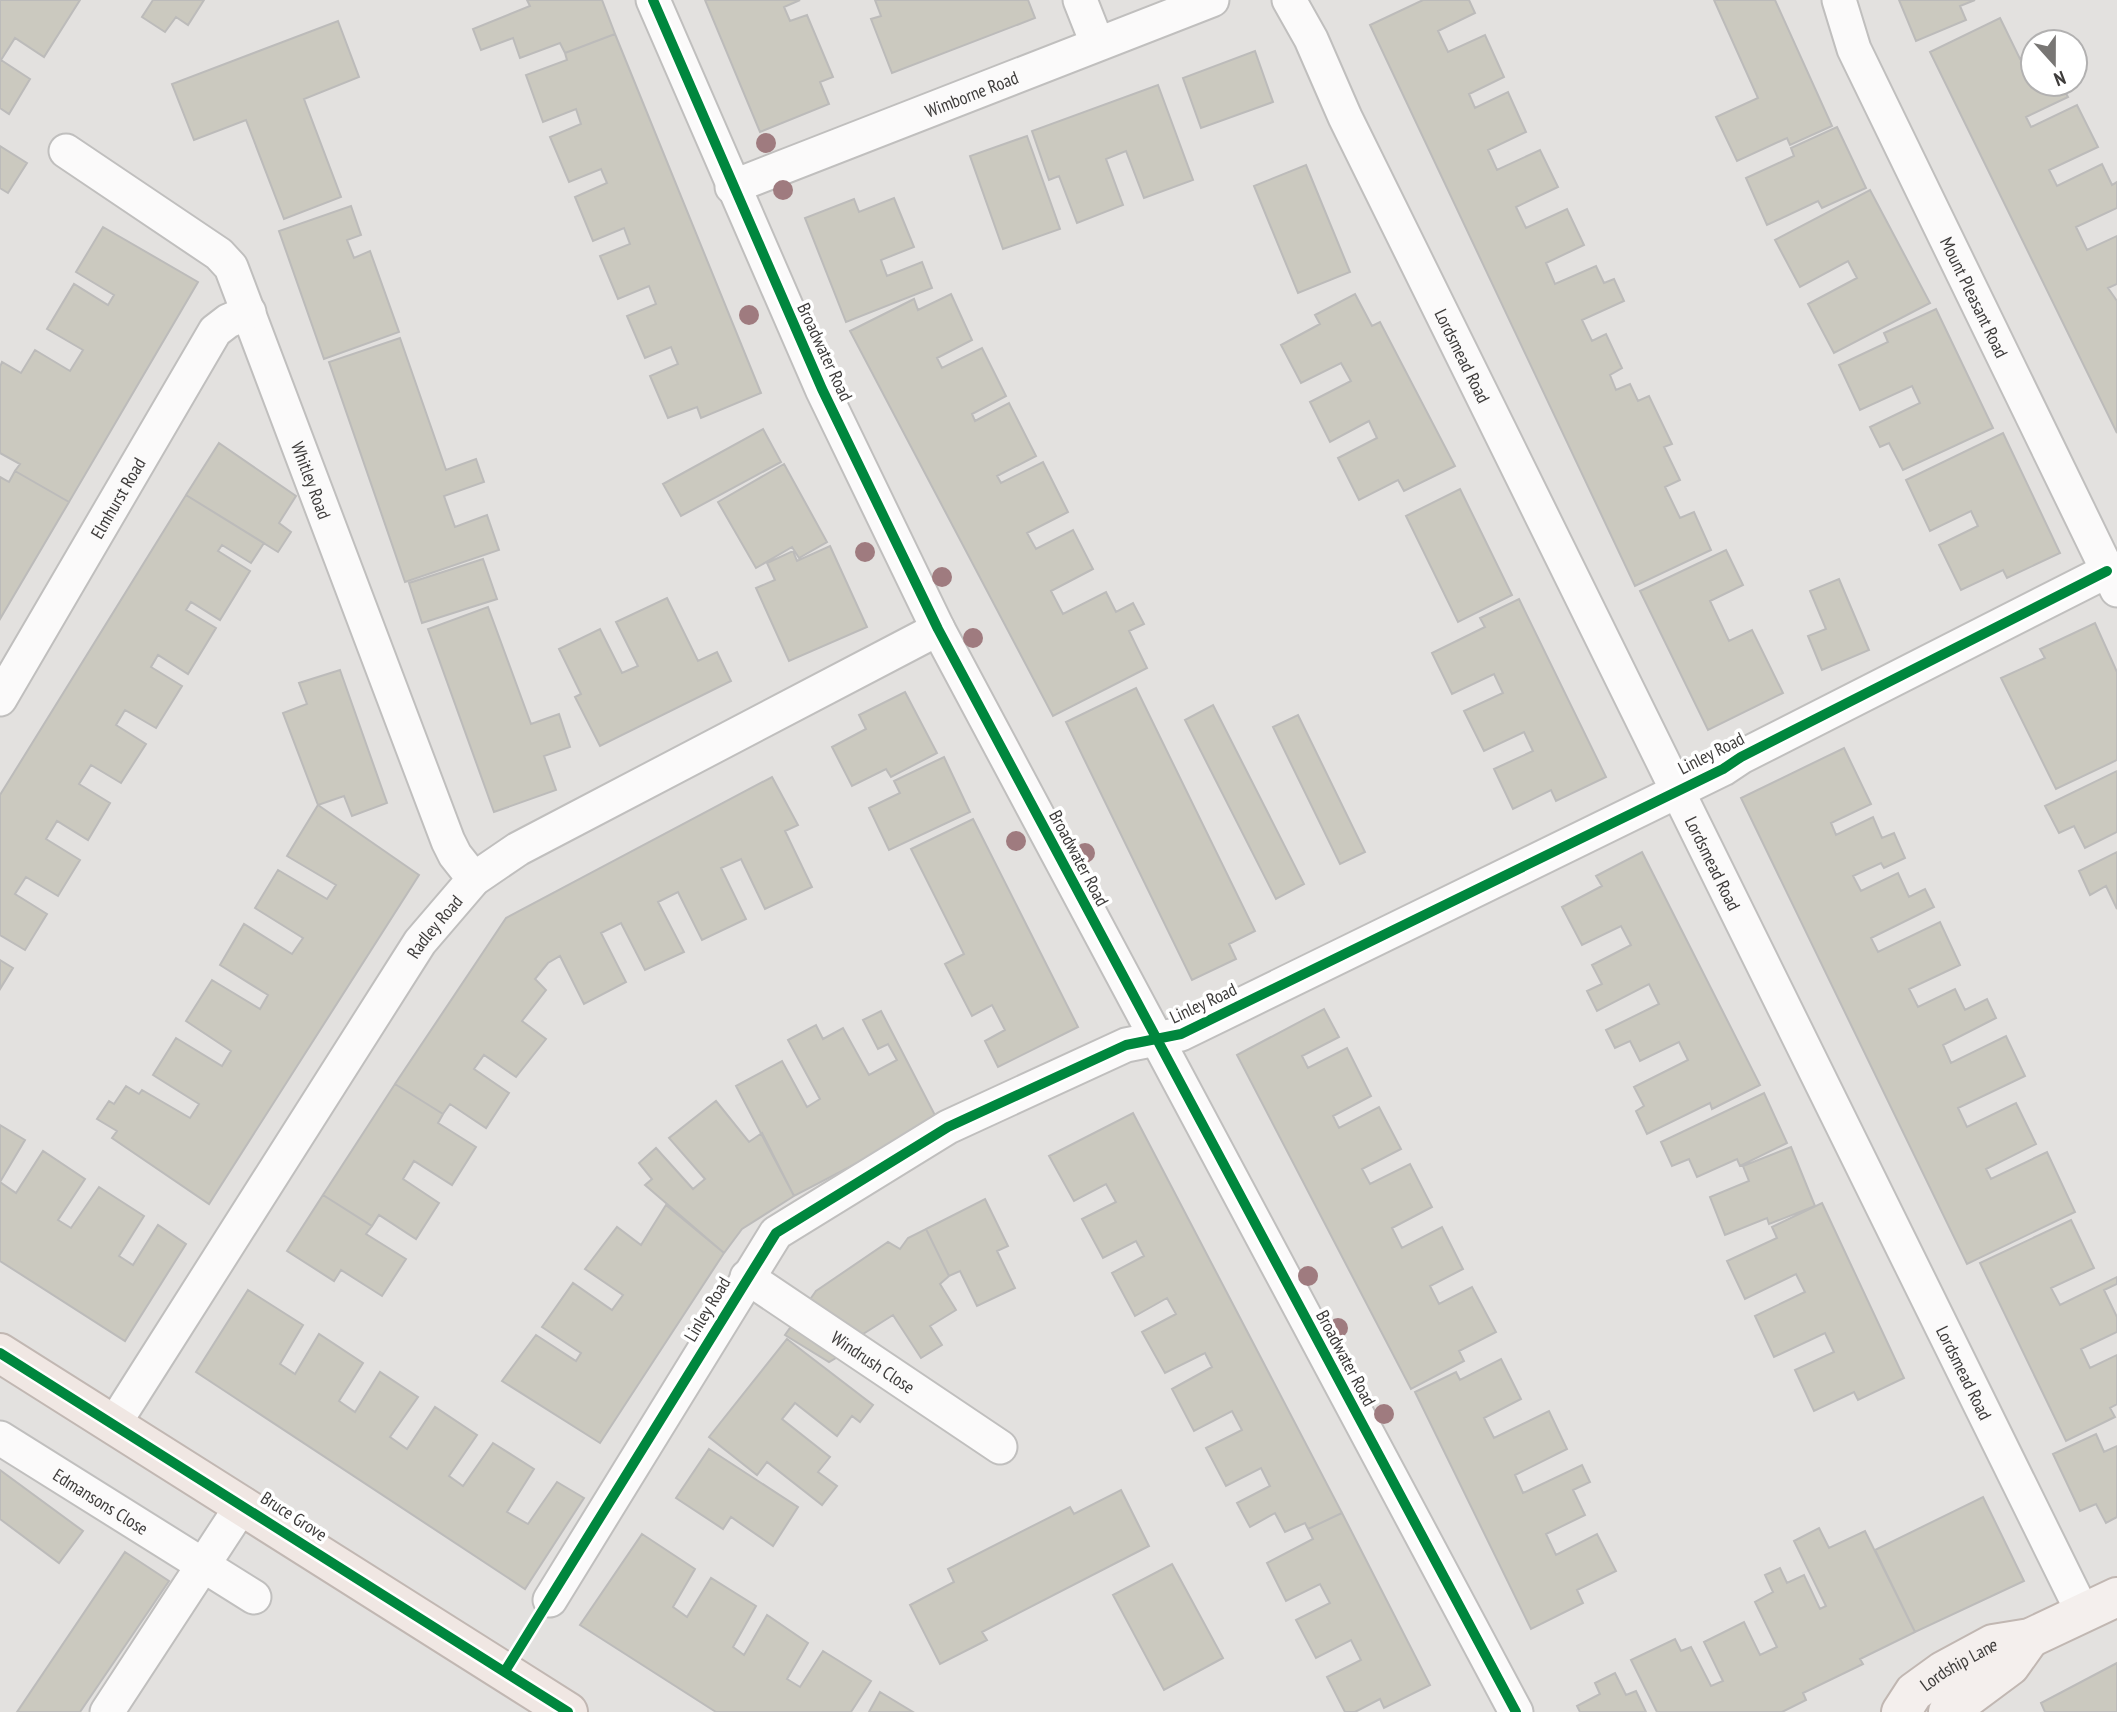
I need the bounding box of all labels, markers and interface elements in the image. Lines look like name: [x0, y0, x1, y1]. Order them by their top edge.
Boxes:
north arrow: [2019, 28, 2089, 98]
street label: Wimborne Road: [922, 65, 1021, 122]
text: N: [2051, 66, 2069, 92]
street label: Mount Pleasant Road: [1935, 233, 2014, 361]
street label: Broadwater Road: [792, 299, 858, 405]
street label: Lordsmead Road: [1430, 305, 1496, 407]
street label: Whitley Road: [286, 438, 337, 522]
street label: Elmhurst Road: [85, 453, 150, 542]
street label: Linley Road: [1674, 727, 1748, 779]
street label: Broadwater Road: [1044, 806, 1114, 910]
street label: Lordsmead Road: [1680, 812, 1746, 914]
street label: Radley Road: [401, 890, 467, 962]
street label: Linley Road: [1166, 977, 1240, 1029]
street label: Linley Road: [679, 1272, 735, 1346]
street label: Broadwater Road: [1311, 1306, 1381, 1410]
street label: Lordsmead Road: [1932, 1322, 1997, 1423]
street label: Windrush Close: [827, 1325, 919, 1398]
street label: Edmansons Close: [49, 1463, 153, 1539]
street label: Bruce Grove: [257, 1486, 331, 1546]
street label: Lordship Lane: [1915, 1632, 1999, 1696]

